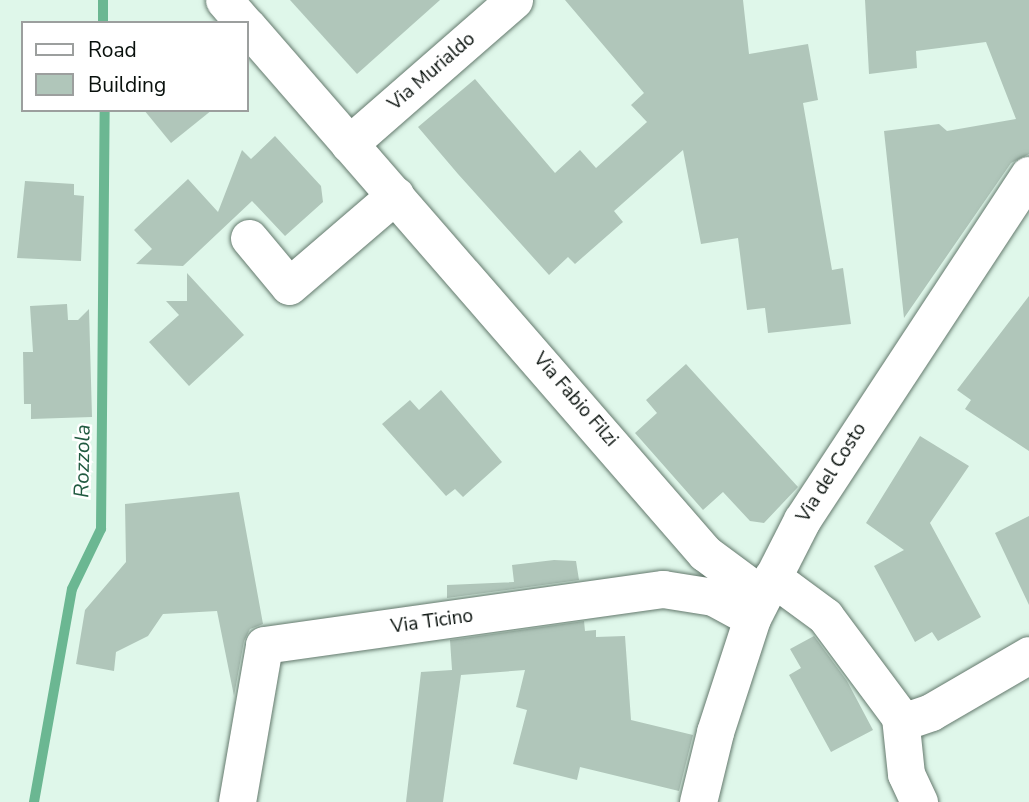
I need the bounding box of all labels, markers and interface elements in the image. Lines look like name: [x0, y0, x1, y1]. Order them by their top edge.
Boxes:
legend: [21, 21, 248, 112]
street label: Via Murialdo: [384, 28, 480, 116]
text: Road: [88, 36, 137, 64]
text: Building: [88, 71, 166, 99]
street label: Via Fabio Filzi: [528, 348, 622, 452]
street label: Via del Costo: [792, 419, 872, 527]
water label: Rozzola: [69, 424, 95, 498]
street label: Via Ticino: [389, 605, 475, 639]

